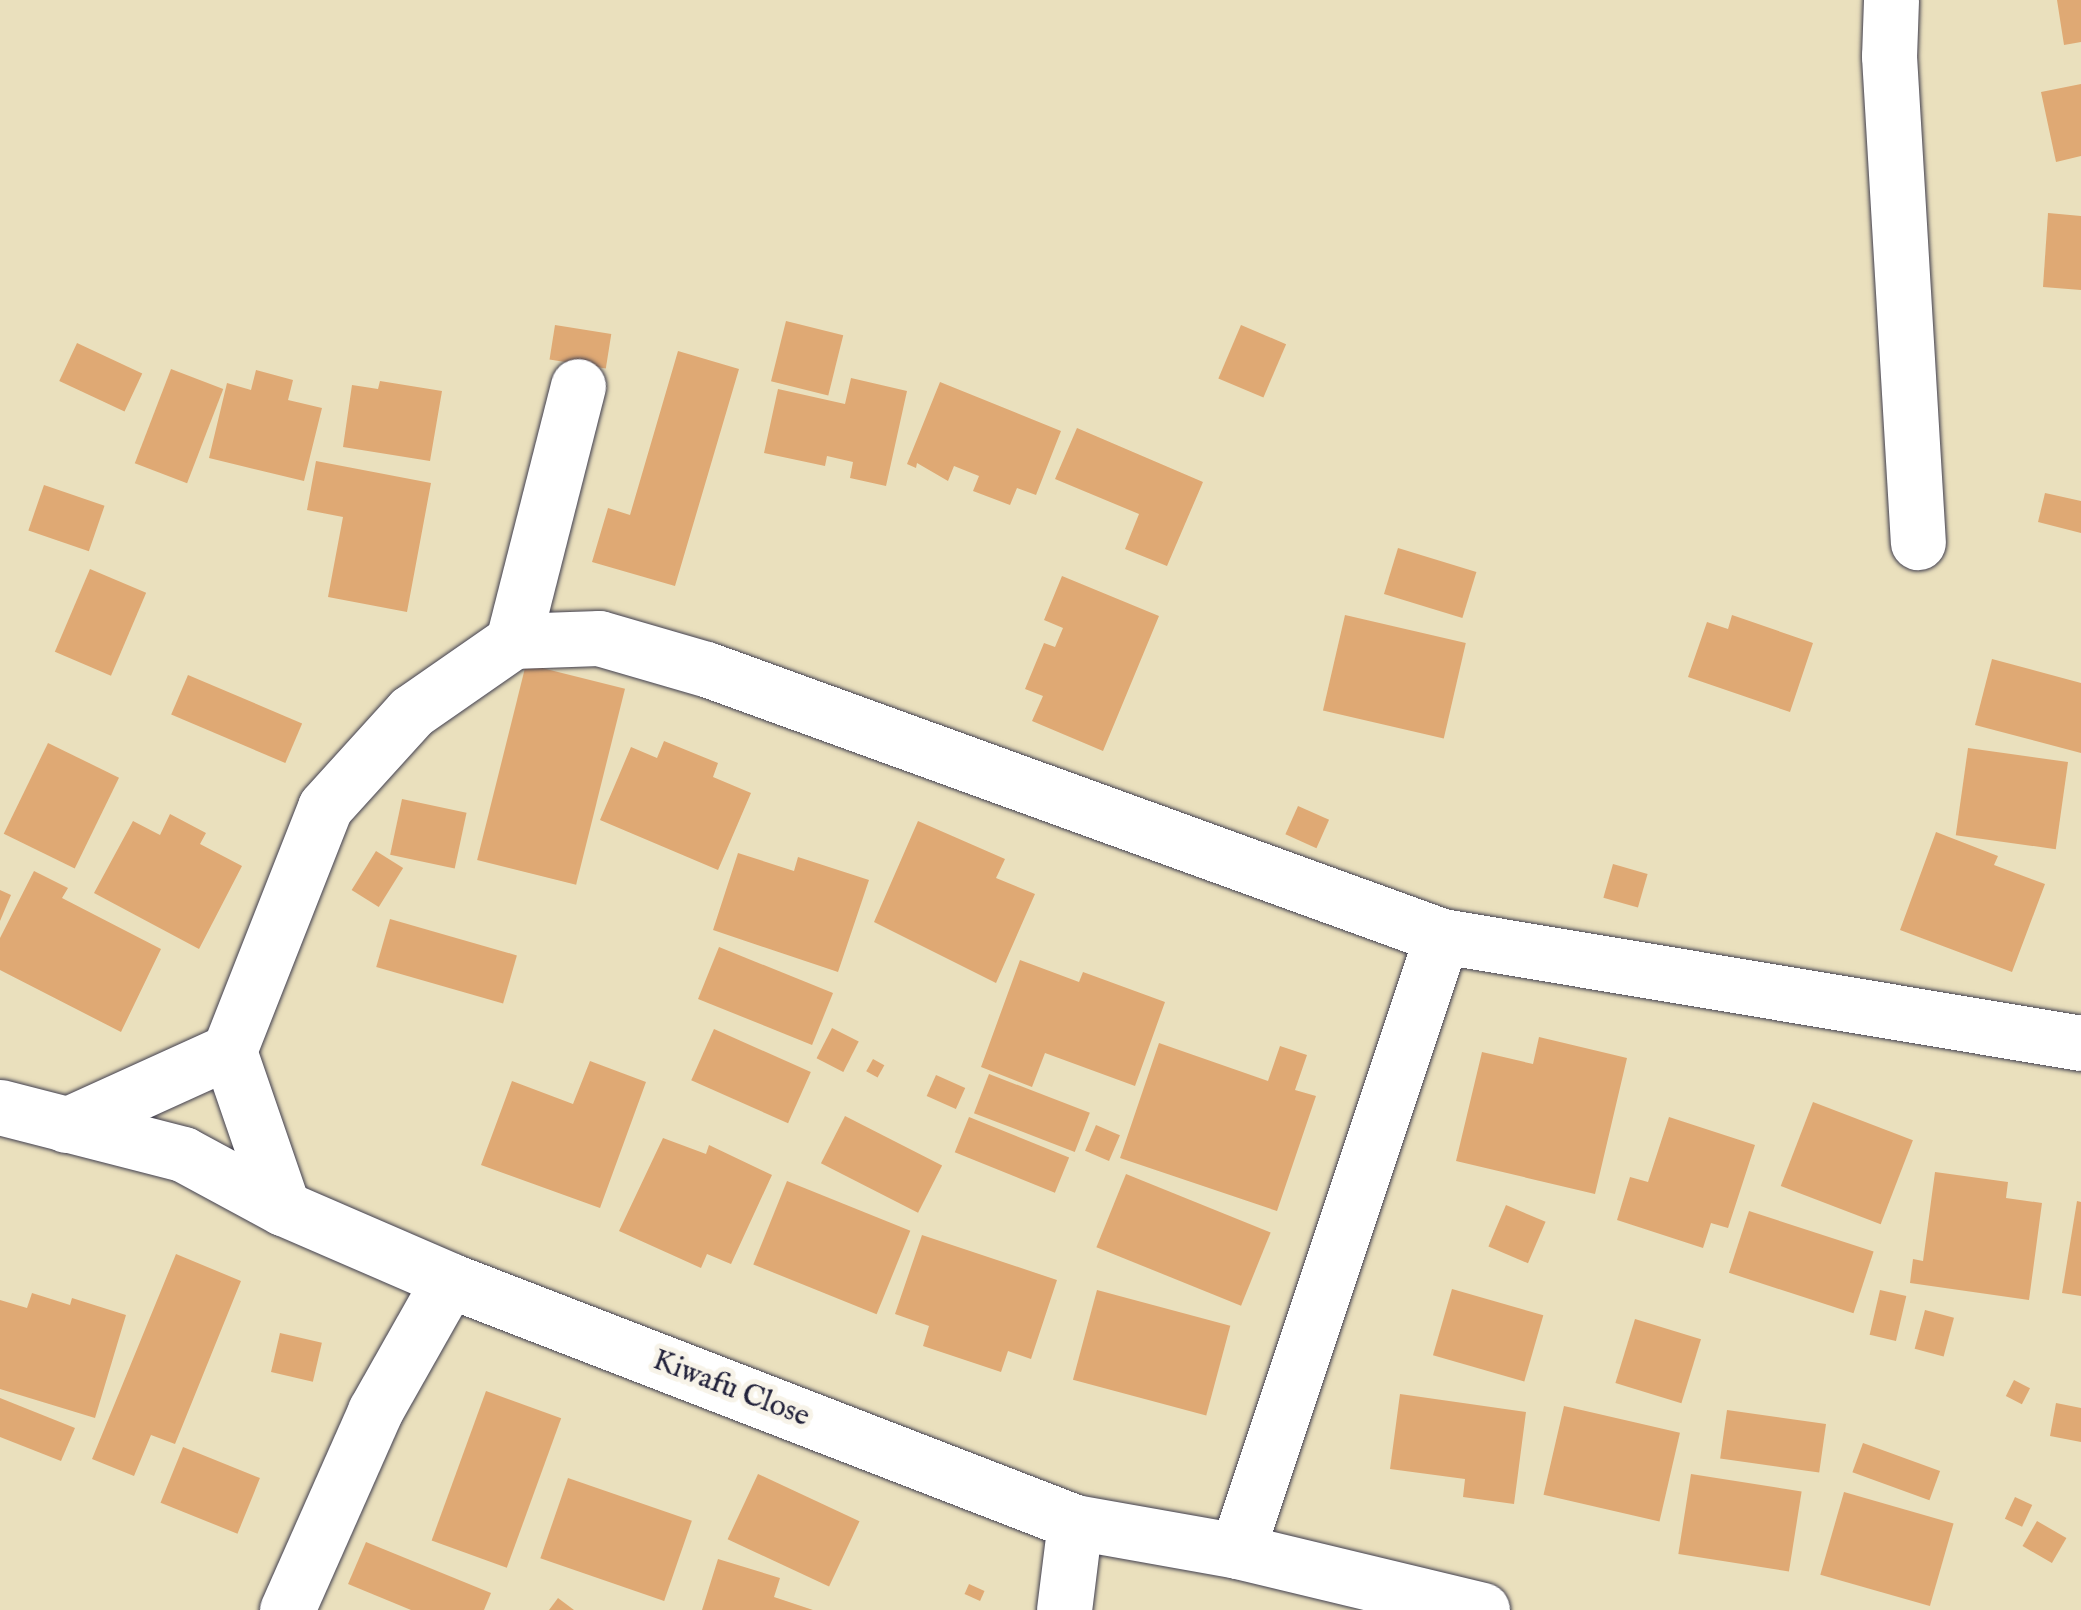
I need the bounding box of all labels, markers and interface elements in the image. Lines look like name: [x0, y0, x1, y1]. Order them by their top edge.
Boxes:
street label: Kiwafu Close: [647, 1343, 815, 1435]

